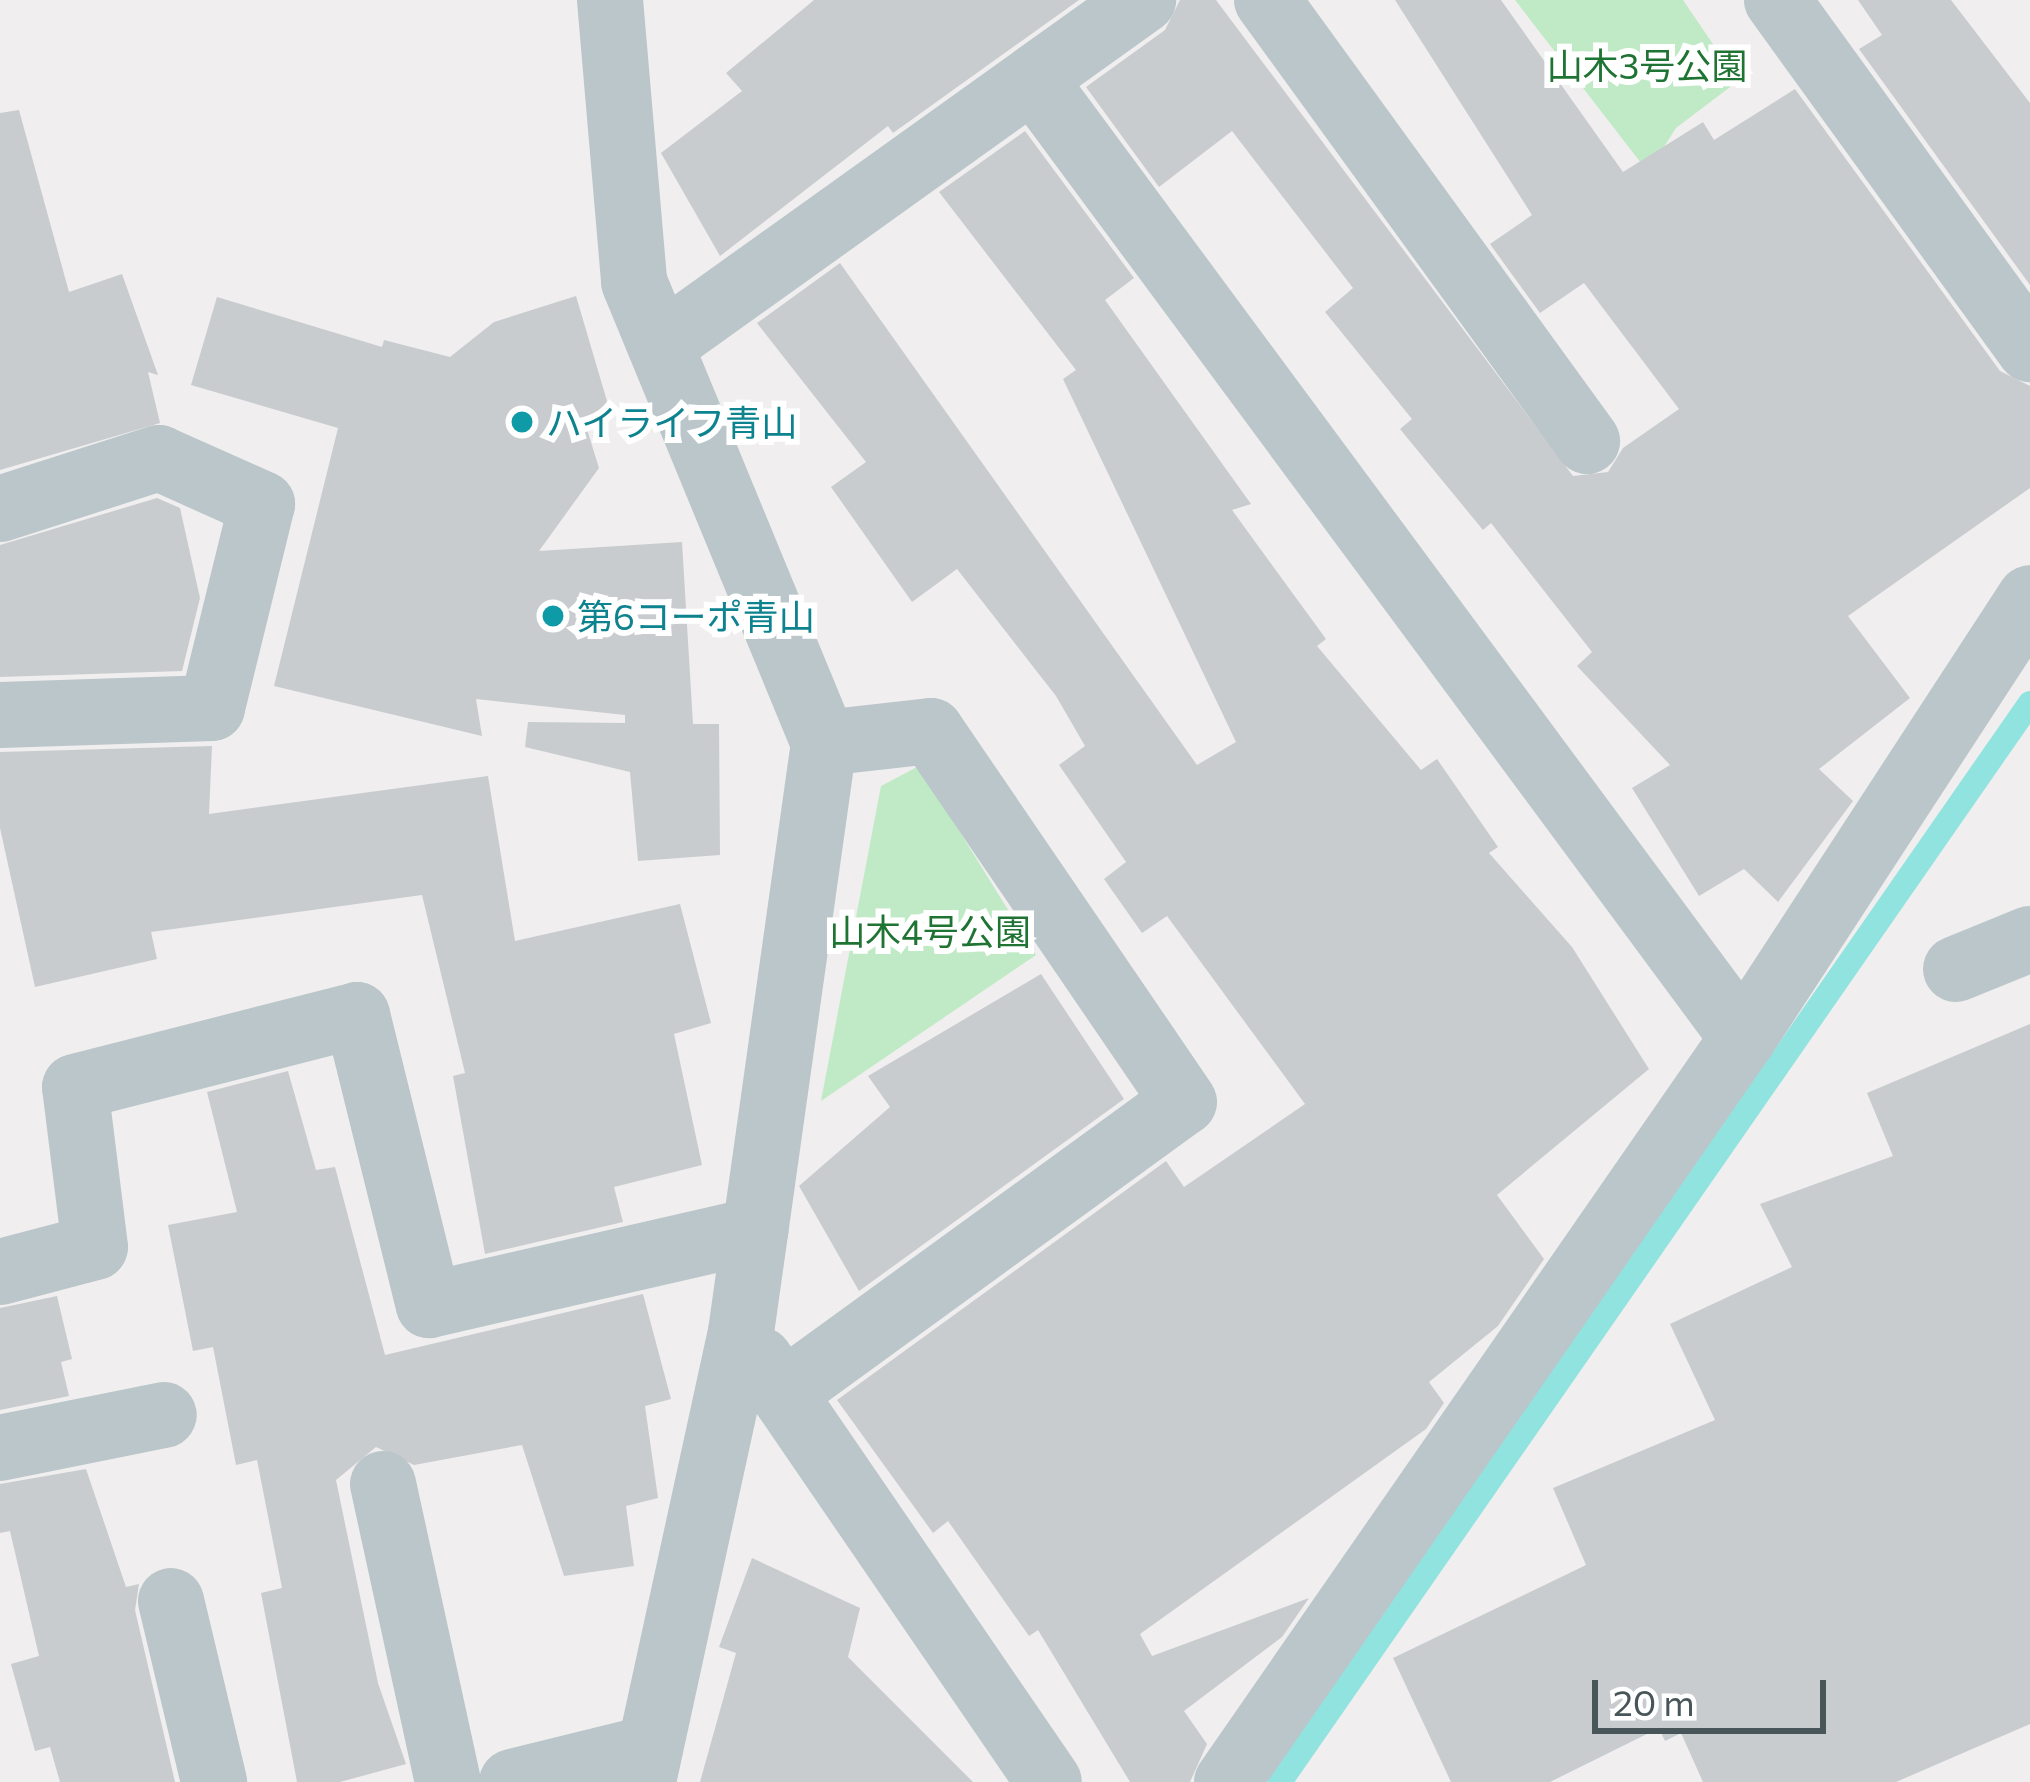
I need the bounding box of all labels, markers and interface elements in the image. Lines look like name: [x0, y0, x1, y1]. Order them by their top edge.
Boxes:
park label: 山木3号公園: [1547, 43, 1747, 87]
place label: ハイライフ青山: [546, 400, 798, 444]
marker: ハイライフ青山: [509, 409, 535, 435]
place label: 第6コーポ青山: [577, 594, 815, 638]
marker: 第6コーポ青山: [540, 603, 566, 629]
park label: 山木4号公園: [829, 909, 1031, 953]
scale bar: [1598, 1656, 1832, 1730]
text: 20 m: [1613, 1679, 1695, 1723]

